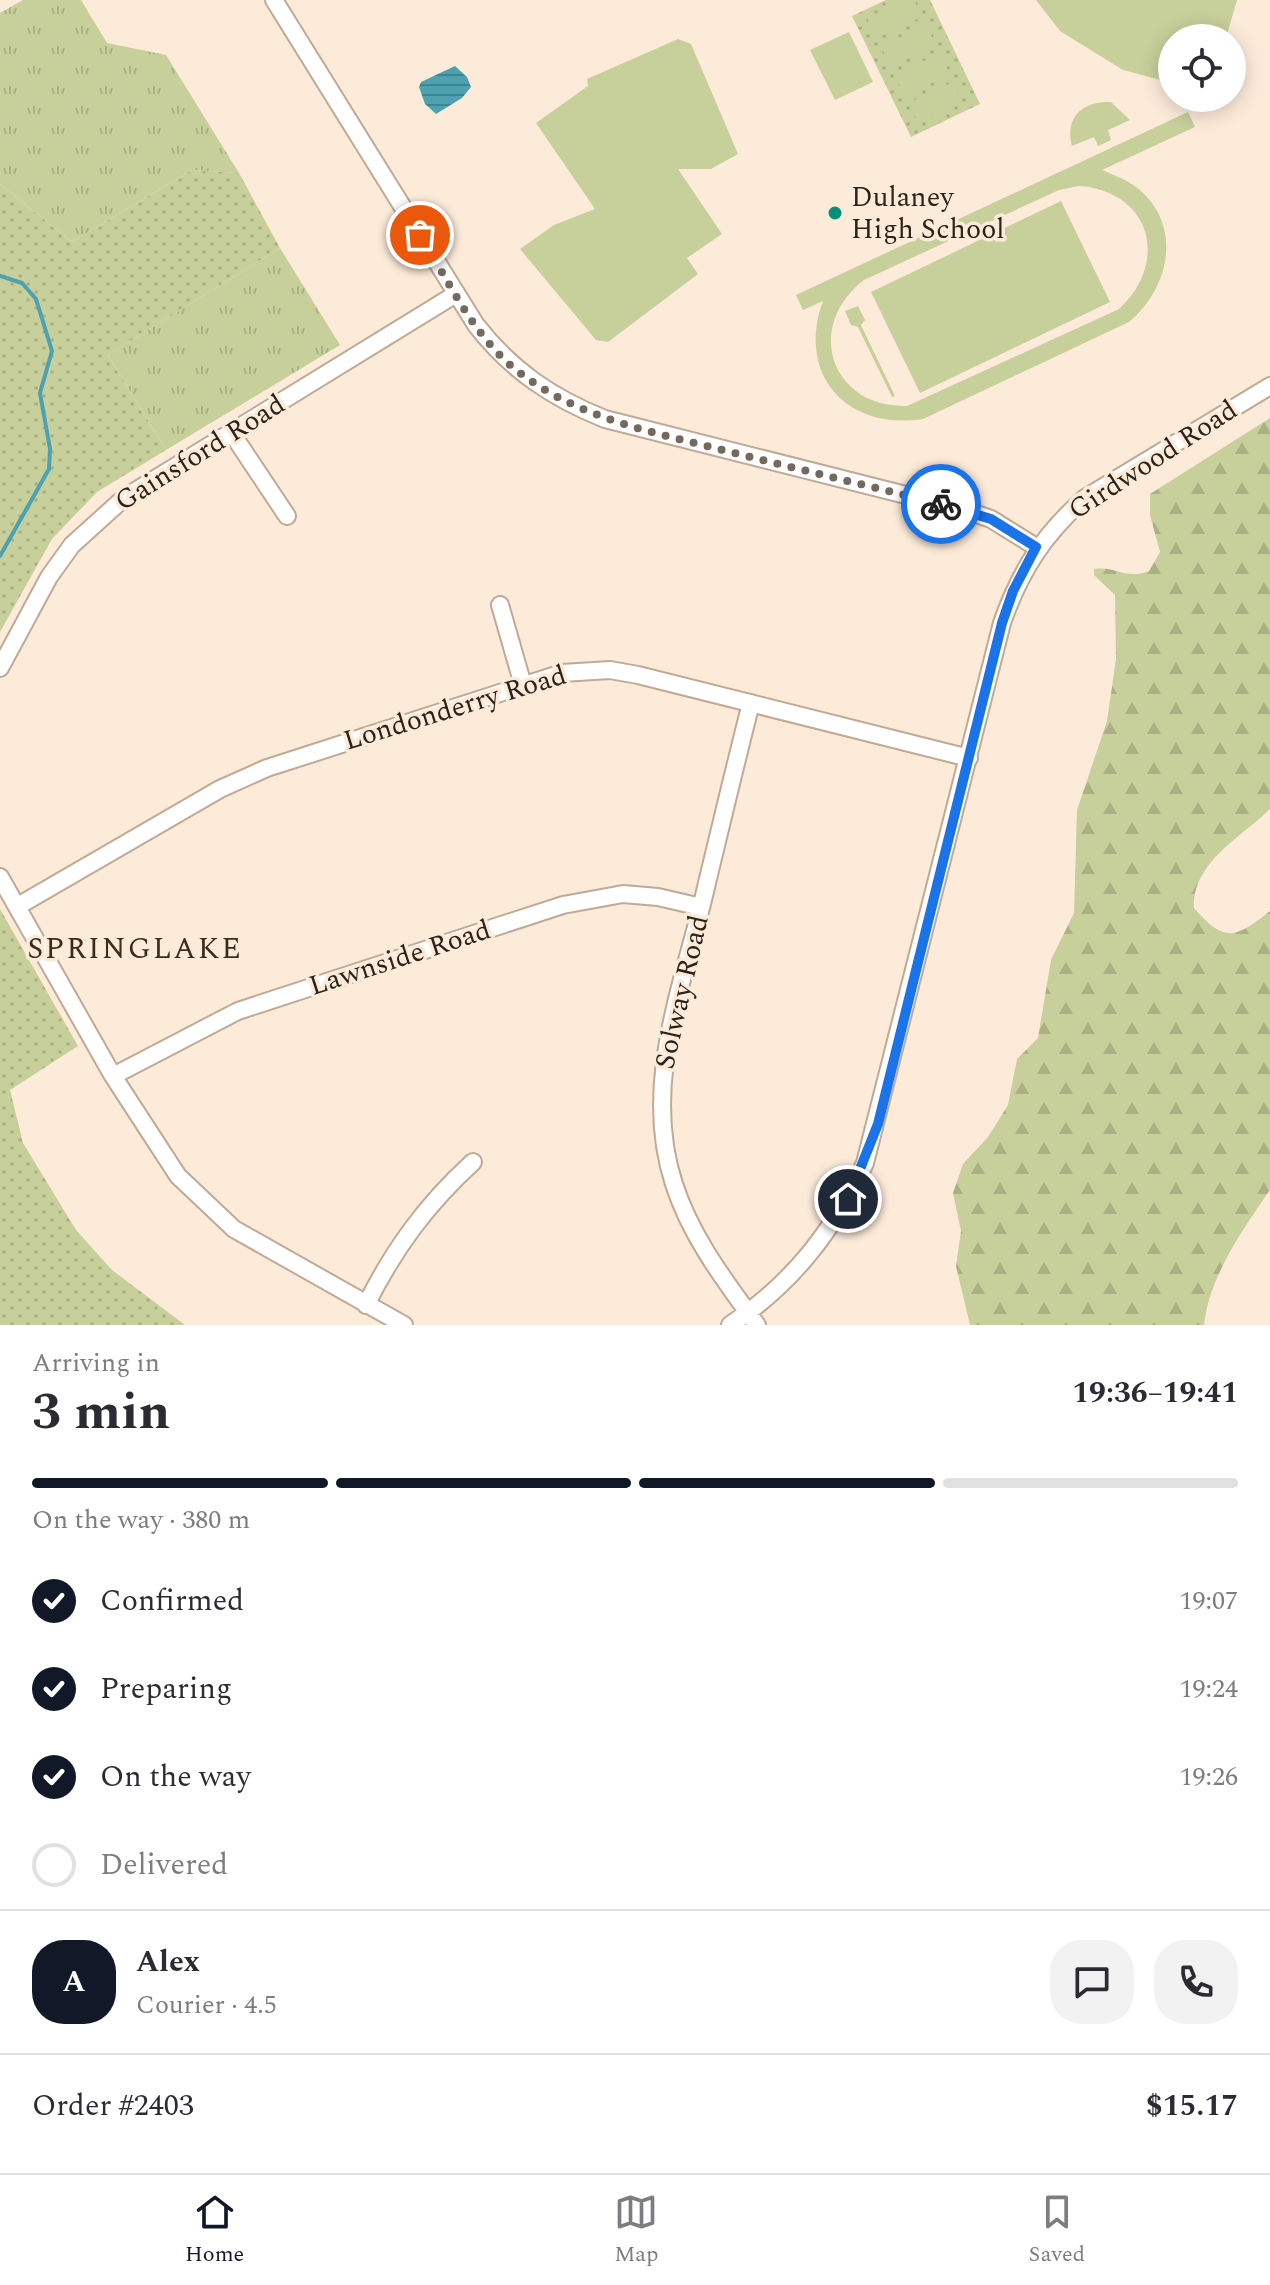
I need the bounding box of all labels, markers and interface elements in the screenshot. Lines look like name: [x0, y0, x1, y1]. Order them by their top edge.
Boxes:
map controls: [1158, 24, 1246, 112]
button: locate: [1158, 24, 1246, 112]
place label: Dulaney High School: [851, 176, 1005, 251]
pin: [386, 201, 454, 269]
marker: Dulaney High School: [826, 204, 844, 222]
icon: bag: [398, 213, 442, 257]
street label: Gainsford Road: [106, 383, 294, 523]
street label: Girdwood Road: [1060, 389, 1246, 531]
courier: [901, 464, 981, 544]
icon: bike: [919, 482, 963, 526]
street label: Londonderry Road: [338, 654, 572, 762]
street label: Lawnside Road: [304, 908, 496, 1008]
street label: Solway Road: [643, 911, 721, 1073]
district label: SPRINGLAKE: [27, 926, 243, 972]
pin: [814, 1165, 882, 1233]
icon: home: [826, 1177, 870, 1221]
text: Arriving in: [32, 1343, 160, 1383]
text: 19:36–19:41: [1072, 1370, 1238, 1416]
text: 3 min: [32, 1373, 170, 1452]
text: On the way · 380 m: [32, 1500, 250, 1540]
text: Confirmed: [100, 1578, 244, 1624]
icon: check: [32, 1579, 76, 1623]
text: 19:07: [1179, 1581, 1238, 1621]
text: Preparing: [100, 1666, 232, 1712]
icon: check: [32, 1667, 76, 1711]
text: 19:24: [1179, 1669, 1238, 1709]
text: On the way: [100, 1754, 251, 1800]
icon: check: [32, 1755, 76, 1799]
text: 19:26: [1179, 1757, 1238, 1797]
text: Delivered: [100, 1842, 228, 1888]
text: Alex: [136, 1939, 200, 1985]
button: chat: [1050, 1940, 1134, 2024]
button: phone: [1154, 1940, 1238, 2024]
text: A: [62, 1959, 86, 2005]
text: Courier · 4.5: [136, 1985, 277, 2025]
text: Order #2403: [32, 2083, 194, 2129]
text: $15.17: [1146, 2083, 1238, 2129]
tab: Home: [185, 2190, 244, 2271]
tab: Map: [614, 2190, 659, 2271]
tab: Saved: [1029, 2190, 1085, 2271]

